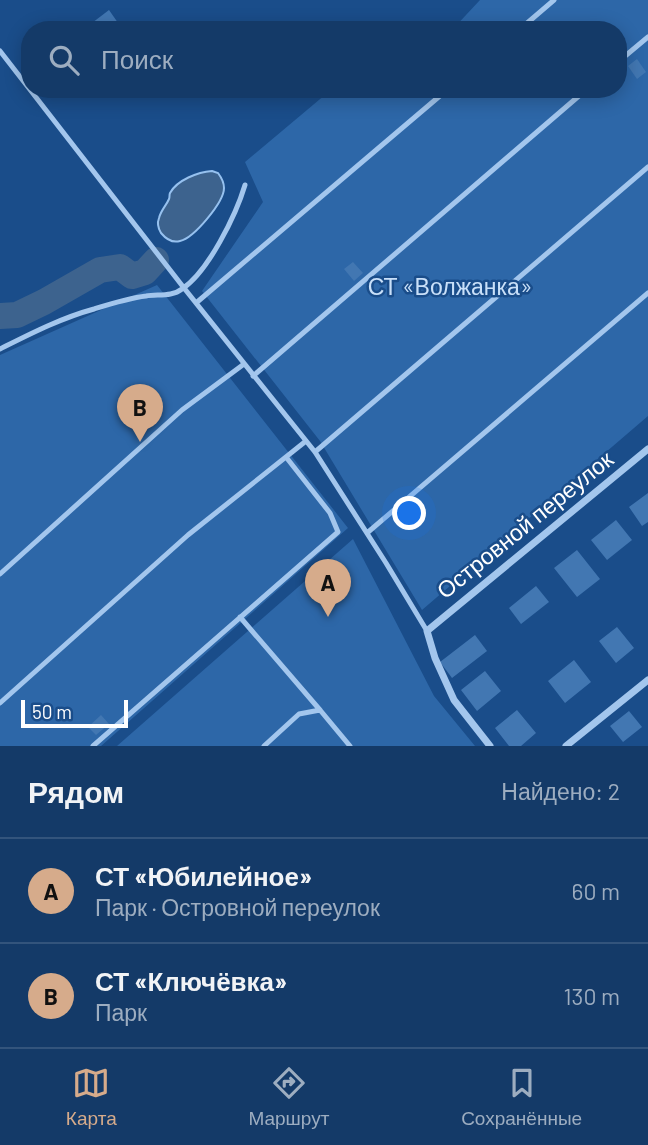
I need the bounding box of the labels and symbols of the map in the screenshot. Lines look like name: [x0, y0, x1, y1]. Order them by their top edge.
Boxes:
park label: СТ «Волжанка»: [368, 272, 532, 300]
pin: B: [117, 384, 163, 442]
street label: Островной переулок: [431, 444, 619, 604]
your location: [392, 496, 426, 530]
pin: A: [305, 559, 351, 617]
scale bar: [21, 697, 128, 729]

